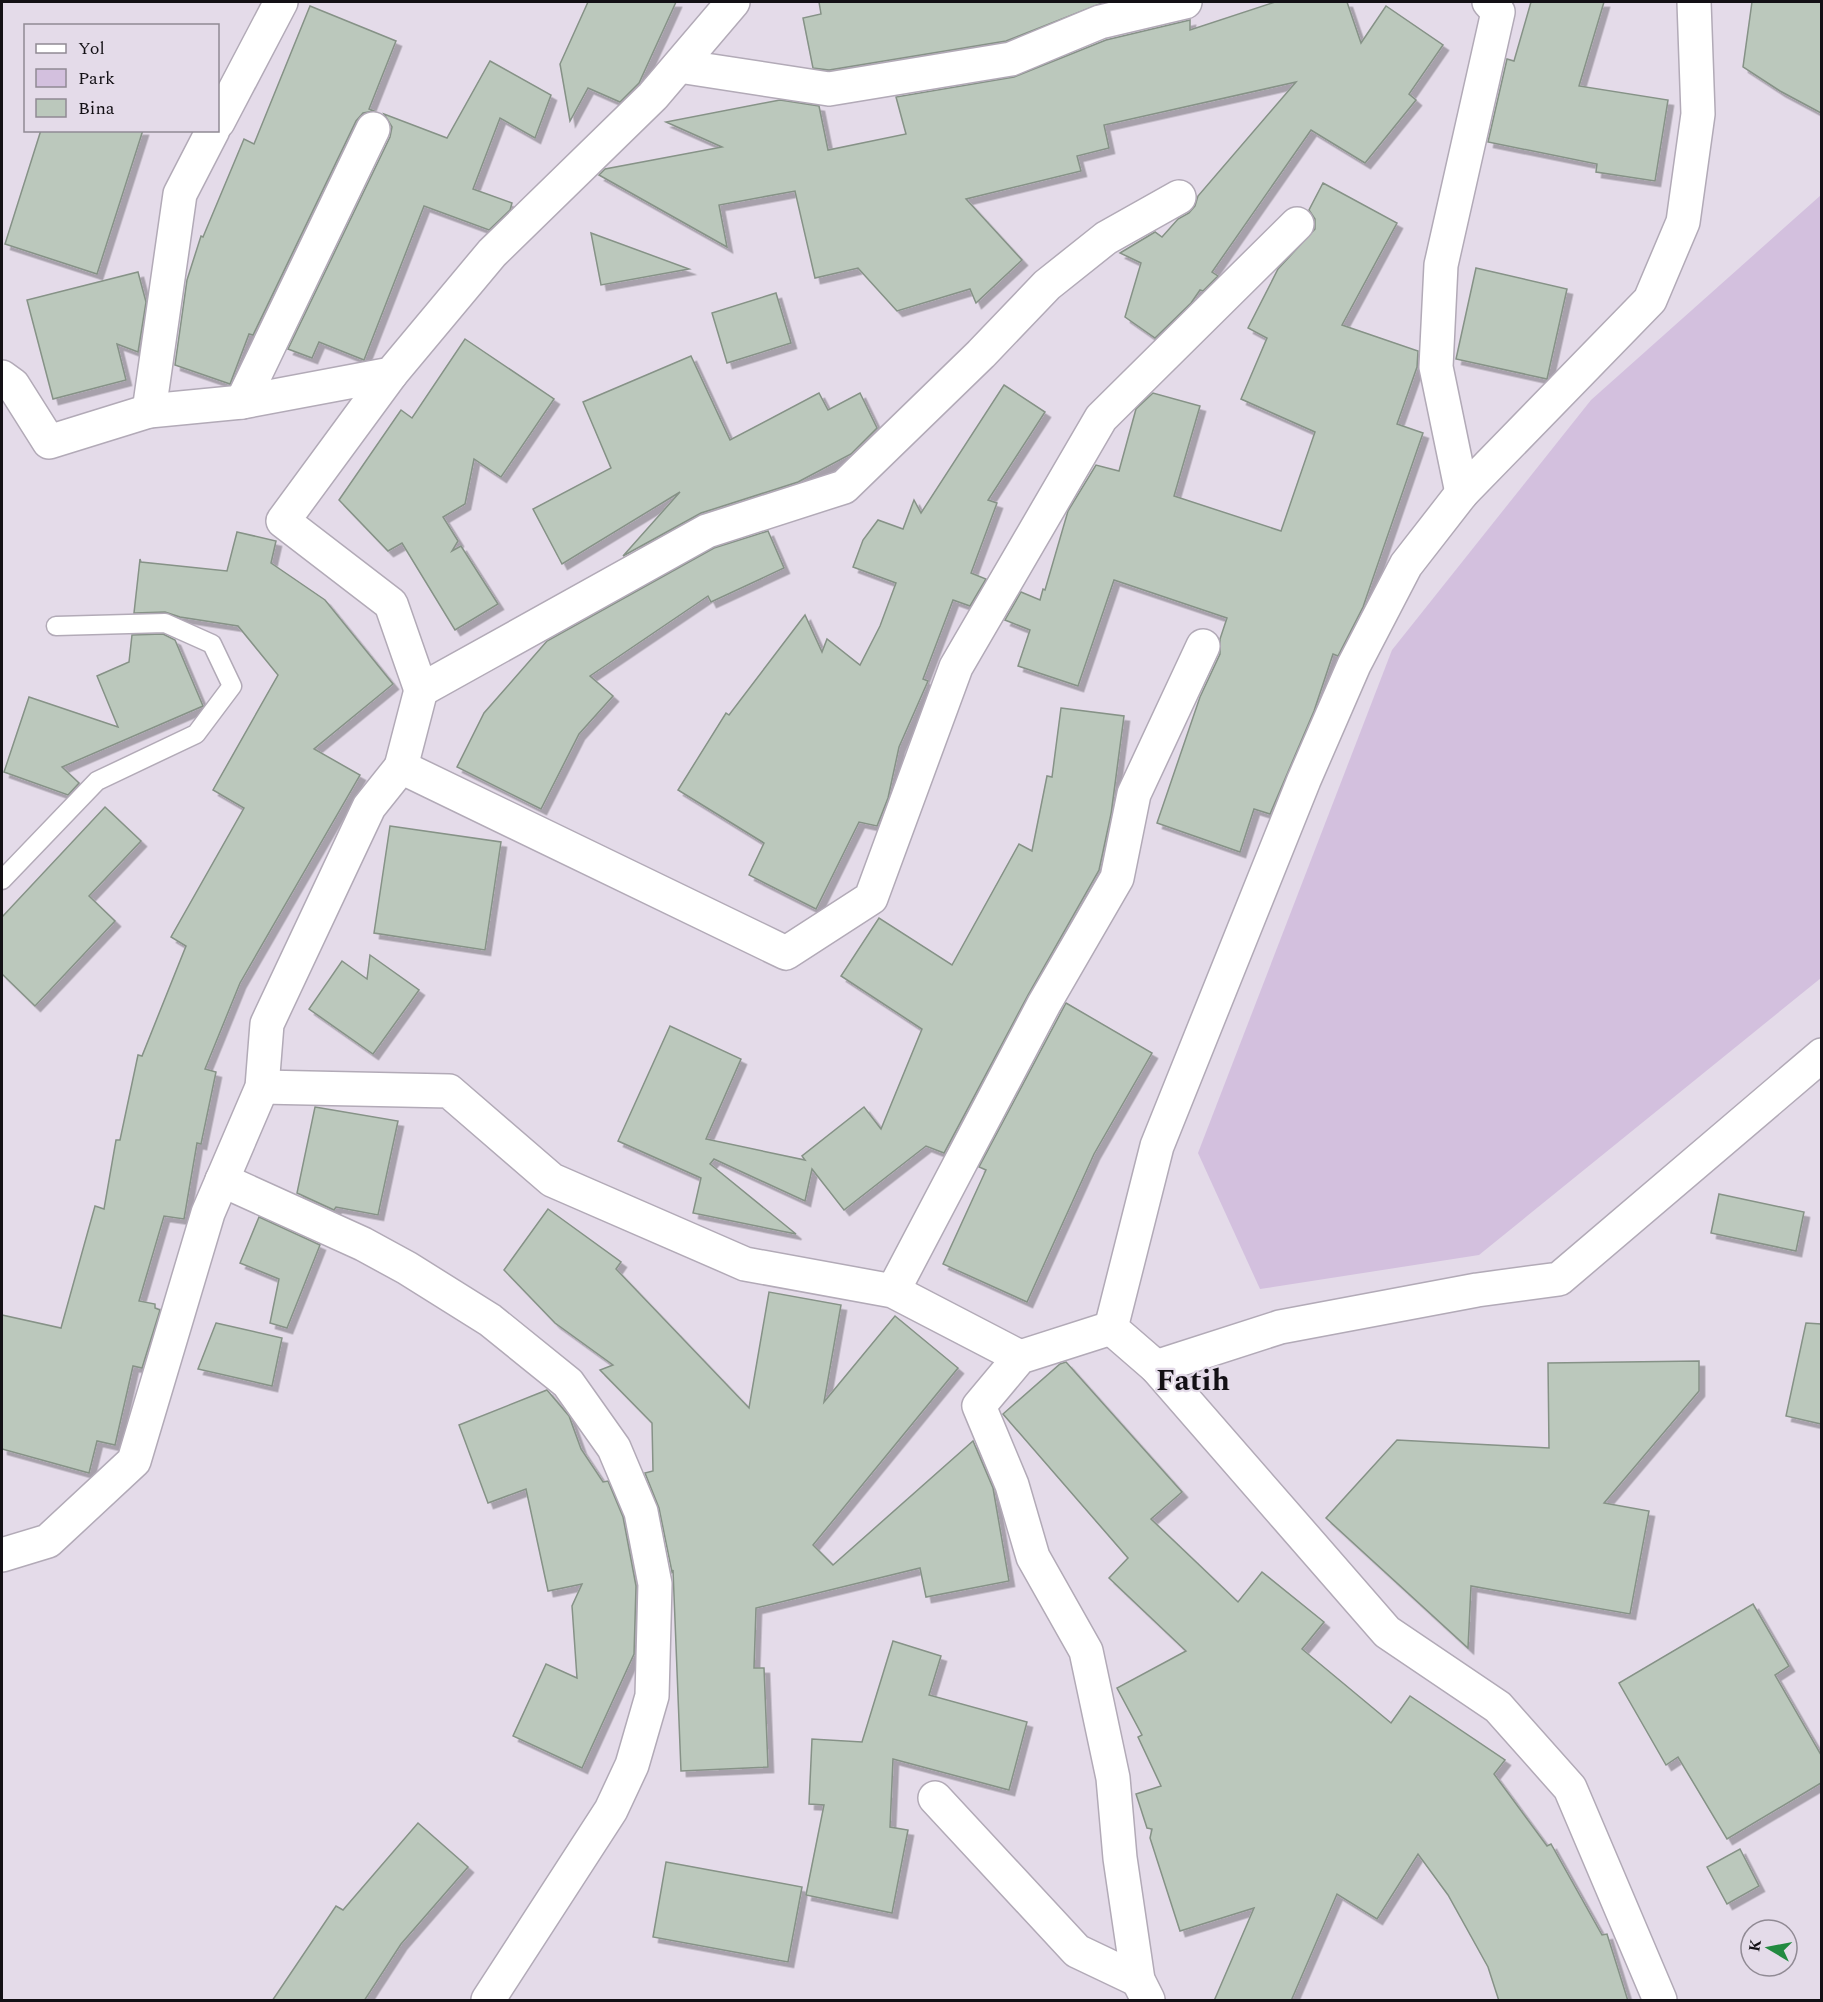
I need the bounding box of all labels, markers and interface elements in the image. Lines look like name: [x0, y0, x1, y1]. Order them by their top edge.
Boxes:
legend: [24, 24, 219, 132]
text: Yol: [78, 35, 105, 62]
text: Park: [78, 65, 115, 92]
text: Bina: [78, 95, 115, 122]
district label: Fatih: [1156, 1358, 1230, 1404]
north arrow: [1739, 1918, 1799, 1978]
text: K: [1742, 1937, 1768, 1954]

